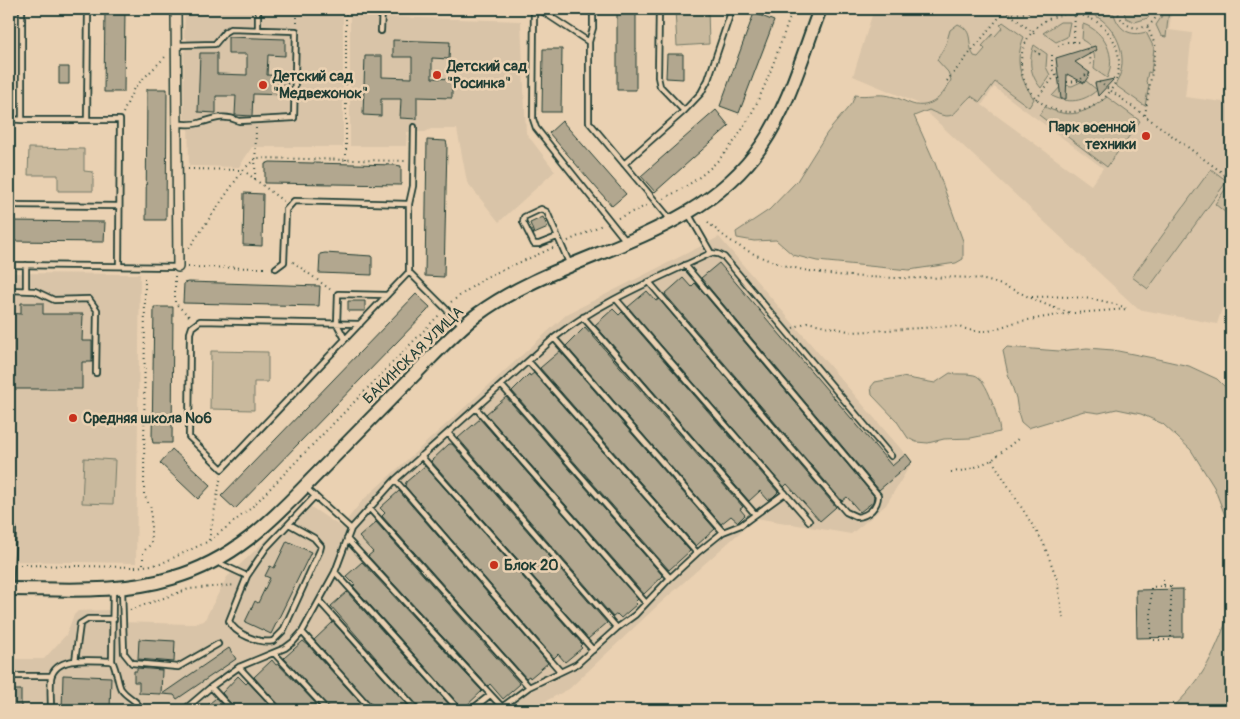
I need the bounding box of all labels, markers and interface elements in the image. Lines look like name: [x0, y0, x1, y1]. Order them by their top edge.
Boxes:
place label: Детский сад "Росинка": [446, 57, 528, 93]
place label: Детский сад "Медвежонок": [272, 67, 368, 103]
marker: Детский сад "Росинка": [431, 69, 443, 81]
marker: Детский сад "Медвежонок": [257, 79, 269, 91]
place label: Парк военной техники: [1049, 118, 1136, 154]
marker: Парк военной техники: [1140, 130, 1152, 142]
street label: БАКИНСКАЯ УЛИЦА: [359, 302, 468, 408]
place label: Средняя школа №6: [83, 409, 212, 428]
marker: Средняя школа №6: [67, 412, 79, 424]
place label: Блок 20: [504, 556, 559, 575]
marker: Блок 20: [488, 559, 500, 571]

